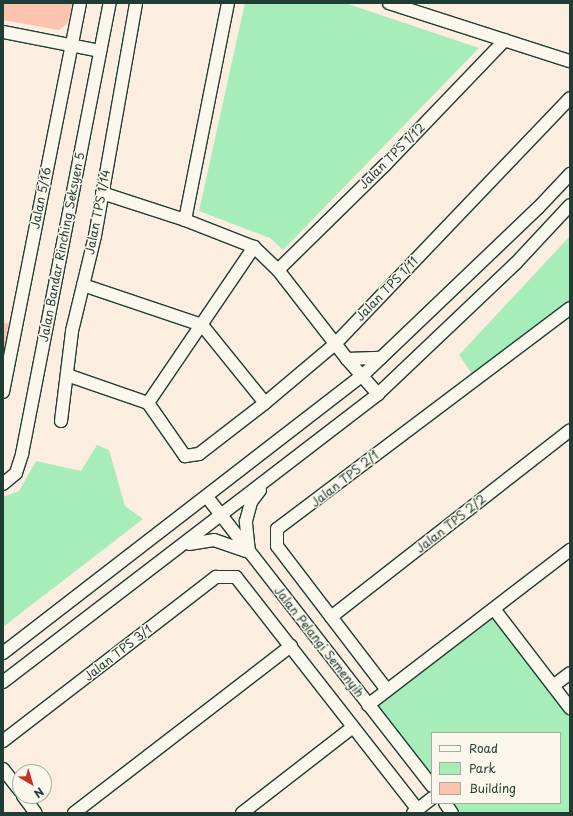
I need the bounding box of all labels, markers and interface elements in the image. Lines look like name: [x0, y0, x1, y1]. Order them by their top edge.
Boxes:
street label: Jalan TPS 1/12: [356, 120, 428, 192]
street label: Jalan Bandar Rinching Seksyen 5: [36, 151, 88, 343]
street label: Jalan 5/16: [28, 166, 54, 230]
street label: Jalan TPS 1/14: [83, 168, 113, 256]
street label: Jalan TPS 1/11: [353, 254, 421, 324]
street label: Jalan TPS 2/1: [308, 448, 382, 510]
street label: Jalan TPS 2/2: [413, 492, 489, 556]
street label: Jalan Pelangi Semenyih: [271, 583, 367, 701]
street label: Jalan TPS 3/1: [81, 622, 155, 684]
legend: [431, 732, 561, 804]
text: Road: [469, 739, 498, 757]
text: Park: [469, 759, 496, 777]
north arrow: [12, 764, 52, 804]
text: Building: [469, 779, 516, 797]
text: N: [30, 784, 48, 802]

